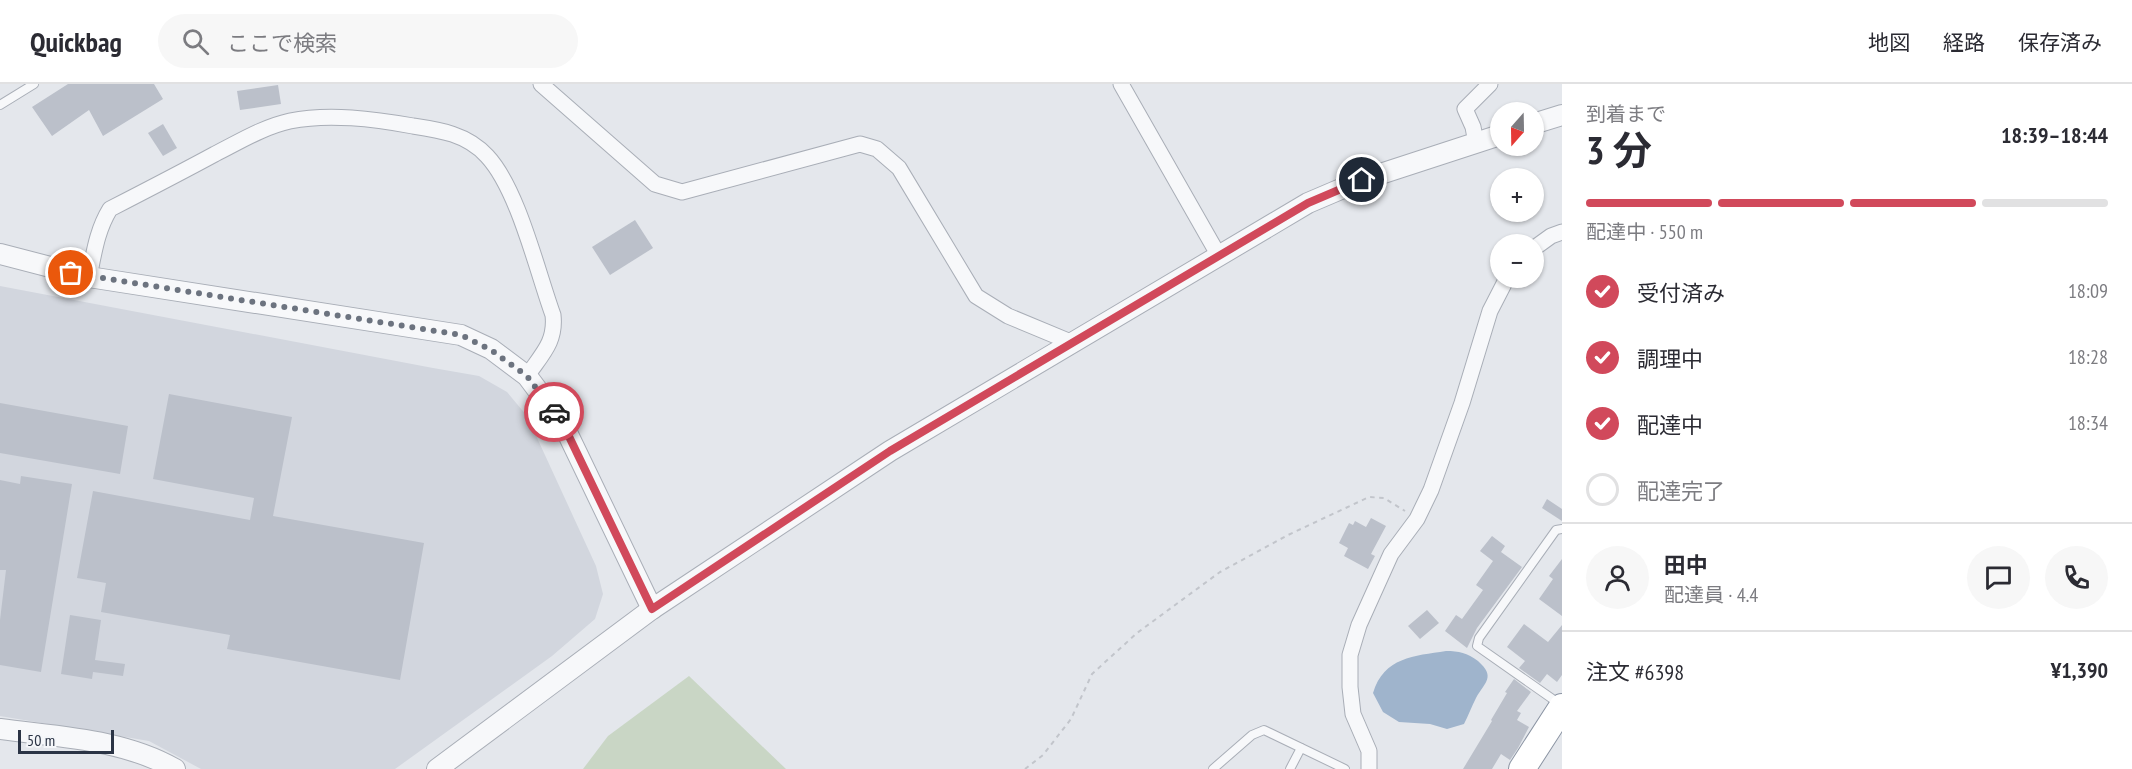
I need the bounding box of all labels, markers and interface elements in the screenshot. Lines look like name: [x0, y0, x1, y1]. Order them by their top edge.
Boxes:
search box: [158, 14, 578, 68]
text: Quickbag: [30, 23, 122, 60]
icon: search: [179, 25, 212, 58]
text: ここで検索: [227, 29, 337, 57]
text: 地図: [1868, 29, 1910, 56]
text: 経路: [1943, 29, 1985, 56]
text: 保存済み: [2018, 29, 2102, 56]
text: 到着まで: [1586, 101, 1666, 127]
north arrow: [1490, 102, 1544, 156]
map controls: [1490, 102, 1544, 288]
text: 18:39–18:44: [2001, 121, 2108, 149]
text: 3 分: [1586, 124, 1652, 175]
pin: [1336, 154, 1387, 205]
icon: home: [1345, 163, 1378, 196]
button: +: [1490, 168, 1544, 222]
text: 配達中 · 550 m: [1586, 219, 1703, 245]
button: −: [1490, 234, 1544, 288]
pin: [45, 247, 96, 298]
icon: bag: [54, 256, 87, 289]
icon: check: [1586, 275, 1619, 308]
text: 18:09: [2068, 278, 2108, 304]
text: 受付済み: [1637, 279, 1725, 307]
icon: check: [1586, 341, 1619, 374]
text: 18:28: [2068, 344, 2108, 370]
text: 調理中: [1637, 345, 1703, 373]
courier: [524, 382, 584, 442]
icon: car: [538, 396, 571, 429]
icon: check: [1586, 407, 1619, 440]
text: 18:34: [2068, 410, 2108, 436]
text: 配達中: [1637, 411, 1703, 439]
text: 配達完了: [1637, 477, 1725, 505]
button: person: [1586, 546, 1649, 609]
button: chat: [1967, 546, 2030, 609]
button: phone: [2045, 546, 2108, 609]
text: 田中: [1664, 551, 1708, 579]
text: 配達員 · 4.4: [1664, 582, 1758, 608]
text: ¥1,390: [2051, 656, 2108, 684]
text: 注文 #6398: [1586, 658, 1684, 686]
scale bar: [18, 727, 114, 754]
text: 50 m: [27, 730, 55, 750]

